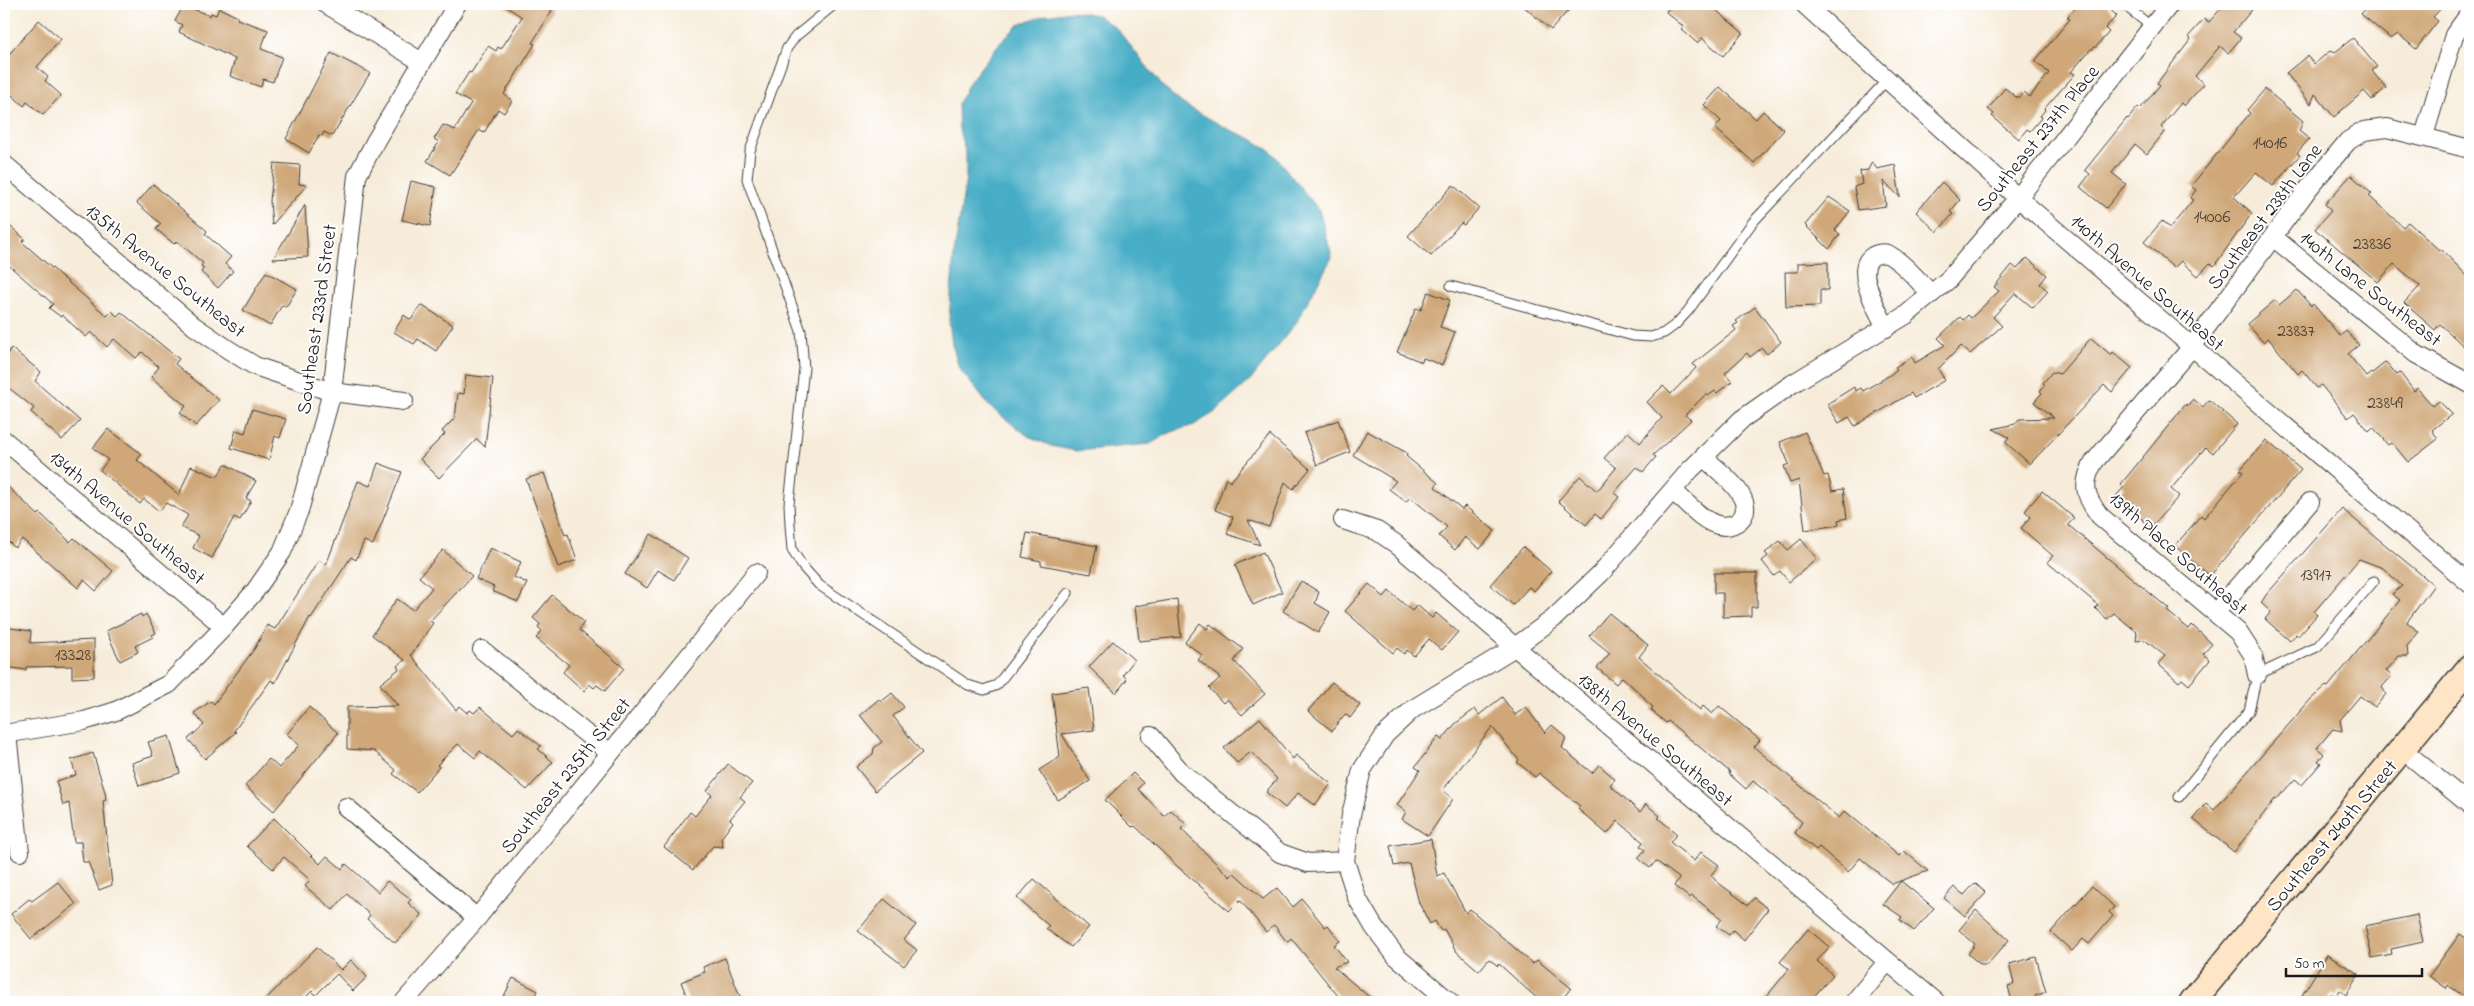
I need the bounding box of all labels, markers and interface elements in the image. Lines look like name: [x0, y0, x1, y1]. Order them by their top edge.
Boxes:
street label: Southeast 237th Place: [1970, 59, 2108, 220]
house number: 14016: [2253, 131, 2287, 157]
street label: Southeast 238th Lane: [2201, 138, 2331, 297]
street label: 135th Avenue Southeast: [78, 198, 251, 346]
house number: 14006: [2194, 205, 2230, 231]
street label: 140th Avenue Southeast: [2063, 208, 2230, 360]
street label: Southeast 233rd Street: [291, 222, 346, 416]
street label: 140th Lane Southeast: [2292, 225, 2447, 355]
house number: 23836: [2353, 232, 2391, 258]
house number: 23837: [2277, 319, 2316, 345]
house number: 23849: [2367, 391, 2404, 417]
street label: 134th Avenue Southeast: [42, 445, 211, 593]
street label: 139th Place Southeast: [2101, 486, 2254, 624]
house number: 13917: [2300, 563, 2332, 589]
house number: 13328: [55, 643, 91, 669]
street label: 138th Avenue Southeast: [1570, 667, 1739, 815]
street label: Southeast 235th Street: [495, 692, 639, 861]
street label: Southeast 240th Street: [2260, 754, 2406, 919]
scale bar: [2286, 946, 2423, 978]
text: 50 m: [2294, 953, 2325, 975]

